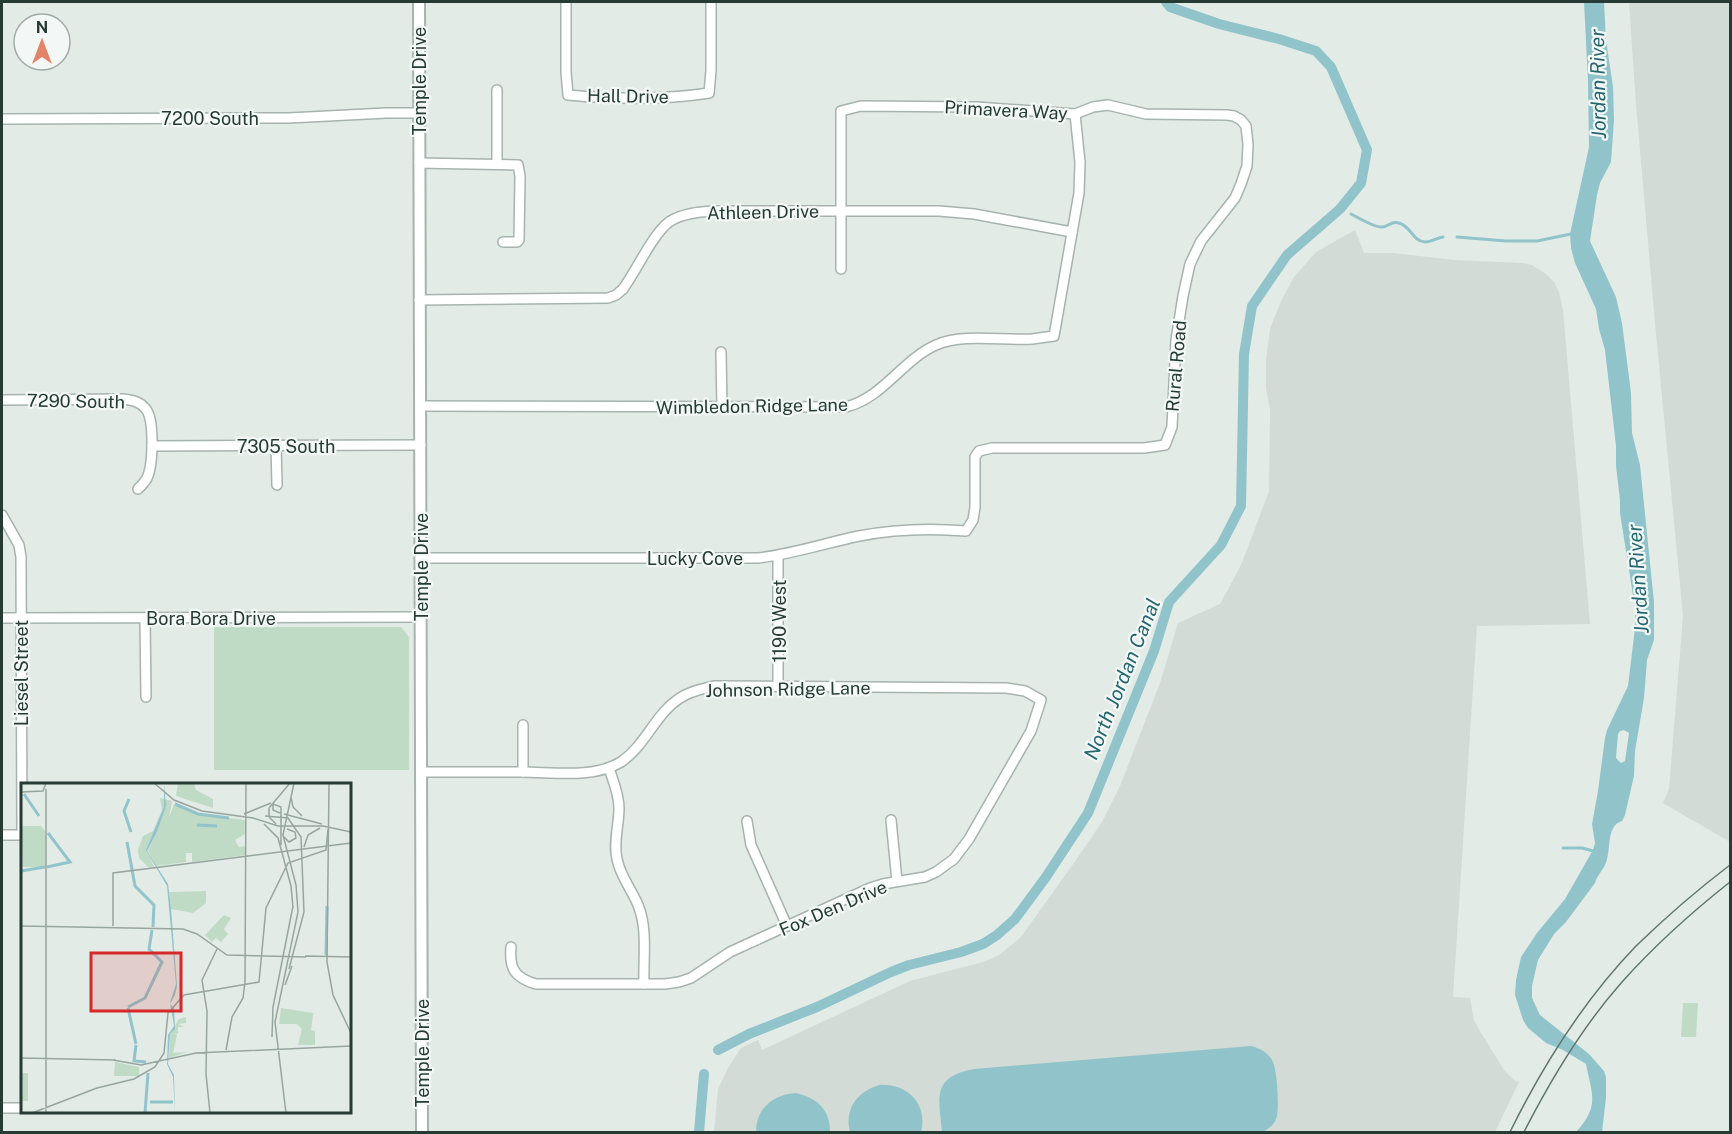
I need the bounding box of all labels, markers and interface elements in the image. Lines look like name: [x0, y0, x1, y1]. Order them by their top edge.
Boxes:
north arrow: [12, 12, 72, 72]
text: N: [36, 18, 48, 37]
street label: Temple Drive: [409, 27, 430, 135]
water label: Jordan River: [1585, 28, 1611, 139]
street label: Hall Drive: [587, 85, 669, 107]
street label: Primavera Way: [944, 96, 1069, 124]
street label: 7200 South: [161, 108, 259, 129]
street label: Athleen Drive: [707, 201, 819, 223]
street label: Rural Road: [1162, 319, 1190, 413]
street label: 7290 South: [27, 390, 125, 412]
street label: Wimbledon Ridge Lane: [656, 394, 848, 418]
street label: 7305 South: [237, 436, 335, 457]
street label: Temple Drive: [411, 513, 432, 621]
water label: Jordan River: [1622, 523, 1654, 635]
street label: Lucky Cove: [647, 548, 743, 569]
street label: 1190 West: [769, 579, 790, 663]
water label: North Jordan Canal: [1079, 595, 1165, 763]
street label: Bora Bora Drive: [146, 608, 276, 629]
street label: Liesel Street: [11, 620, 32, 726]
street label: Johnson Ridge Lane: [705, 677, 871, 701]
inset map: [21, 783, 351, 1113]
street label: Fox Den Drive: [776, 876, 890, 940]
street label: Temple Drive: [412, 999, 433, 1107]

